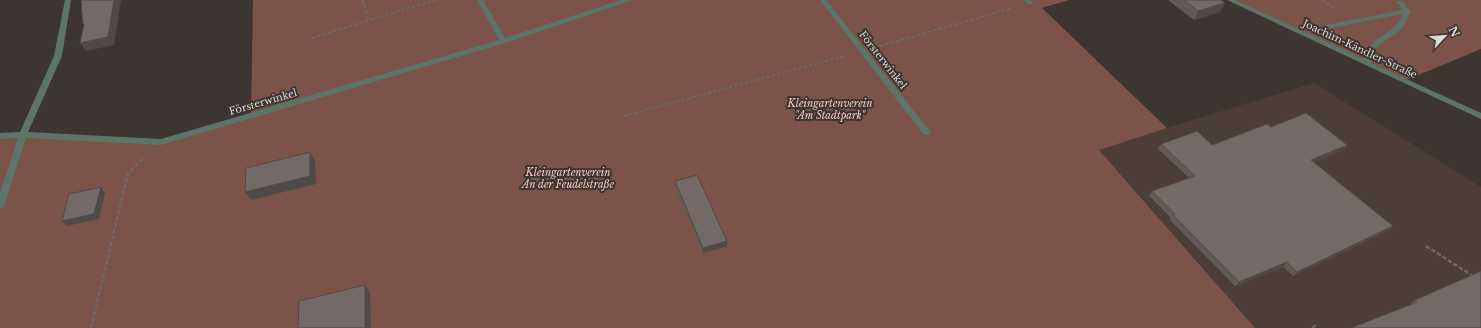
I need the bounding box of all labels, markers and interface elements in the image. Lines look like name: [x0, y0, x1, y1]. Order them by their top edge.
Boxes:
street label: Joachim-Kändler-Straße: [1299, 16, 1420, 81]
north arrow: [1425, 16, 1465, 56]
text: N: [1445, 24, 1463, 40]
street label: Försterwinkel: [856, 28, 910, 92]
street label: Försterwinkel: [228, 86, 298, 118]
park label: Kleingartenverein "Am Stadtpark": [787, 97, 872, 122]
park label: Kleingartenverein An der Feudelstraße: [520, 166, 614, 191]

